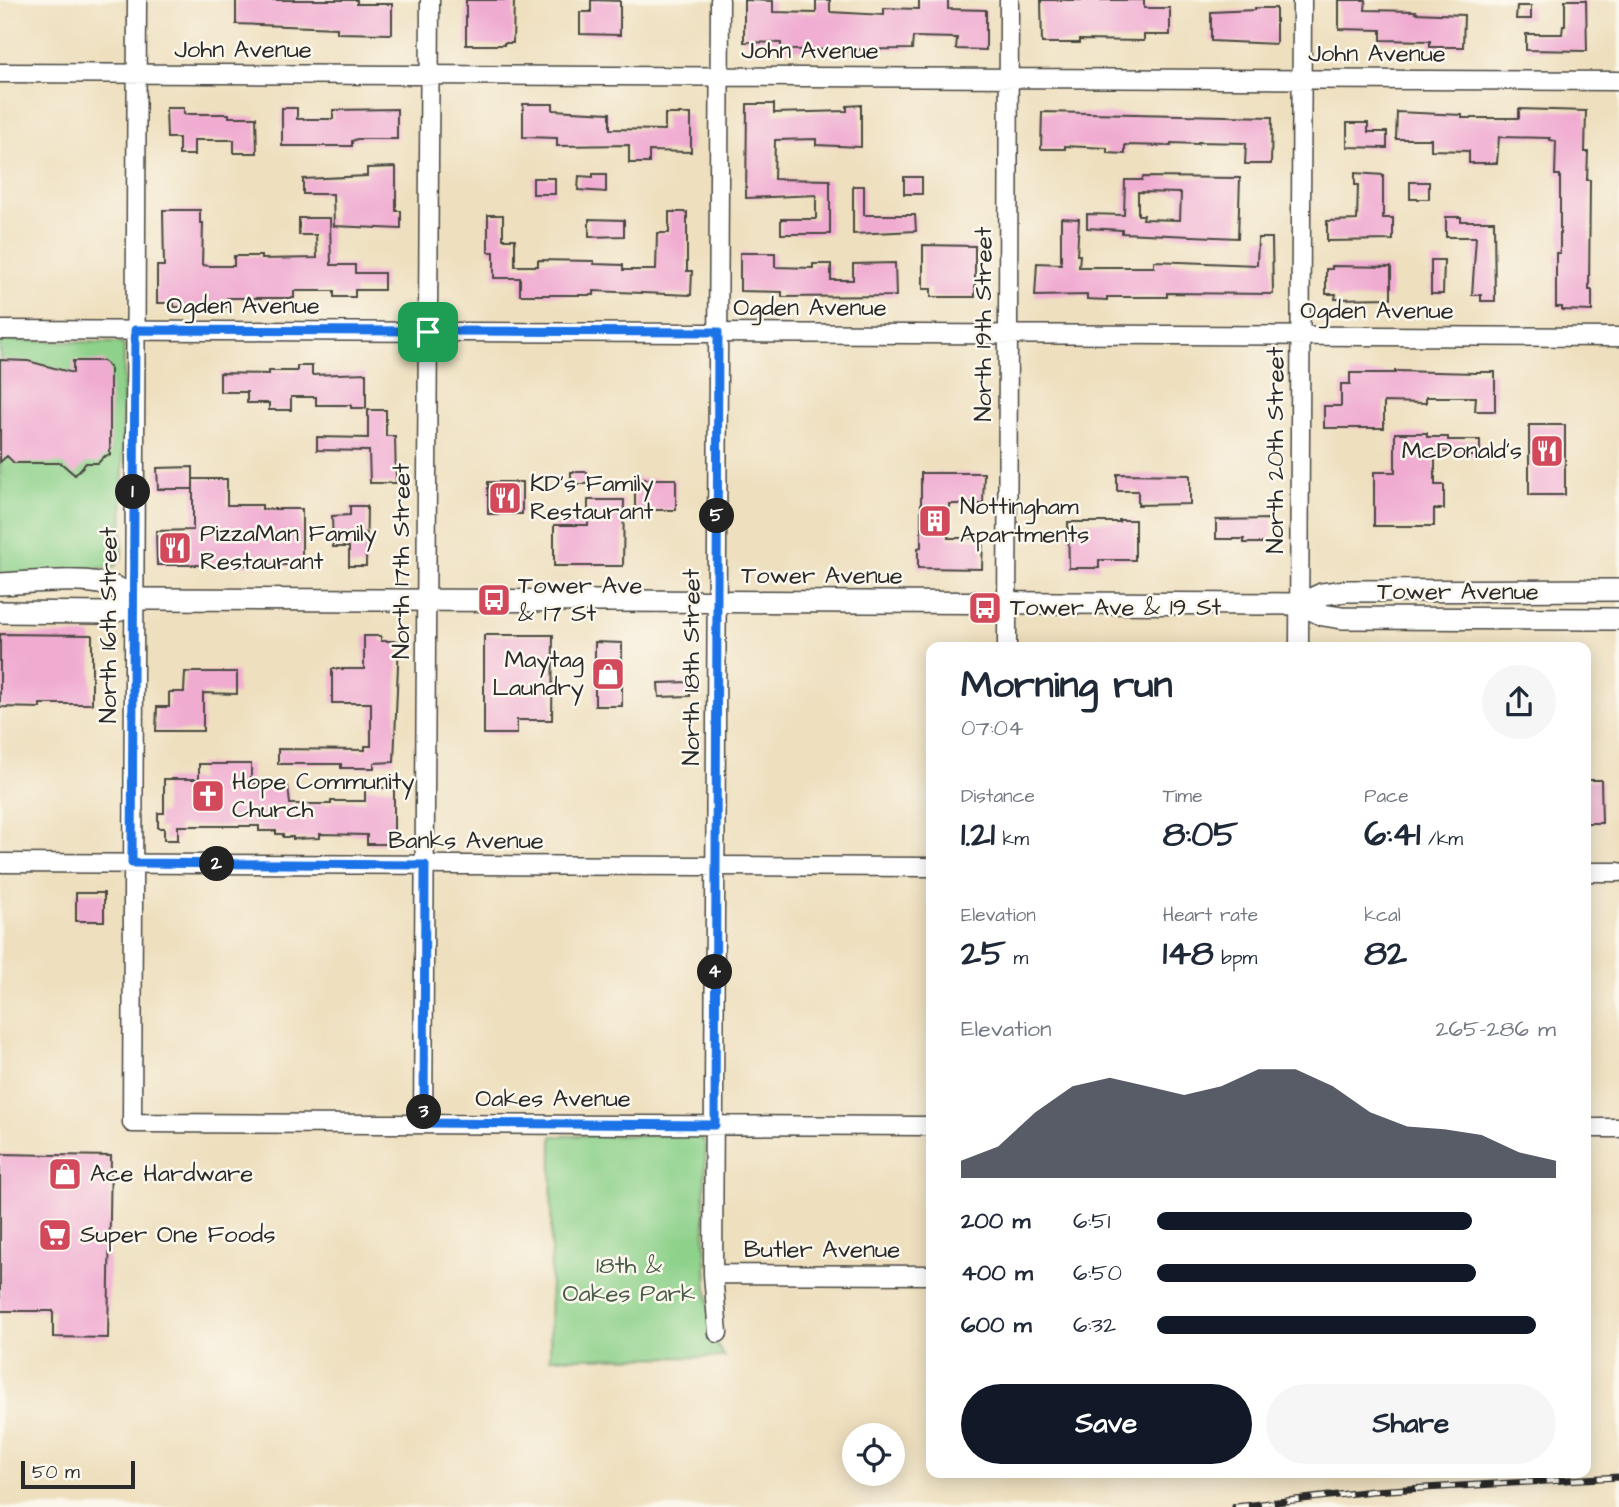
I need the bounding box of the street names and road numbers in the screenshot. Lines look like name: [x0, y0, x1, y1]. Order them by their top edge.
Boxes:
street label: John Avenue: [174, 33, 312, 67]
street label: John Avenue: [741, 34, 879, 68]
street label: John Avenue: [1308, 37, 1446, 71]
street label: North 19th Street: [967, 226, 1001, 421]
street label: Ogden Avenue: [166, 289, 320, 324]
street label: Ogden Avenue: [733, 291, 887, 326]
street label: Ogden Avenue: [1300, 294, 1454, 329]
street label: North 20th Street: [1259, 346, 1293, 554]
street label: North 17th Street: [385, 463, 419, 659]
street label: North 16th Street: [92, 527, 126, 723]
street label: Tower Avenue: [741, 559, 903, 593]
street label: North 18th Street: [675, 568, 709, 765]
street label: Tower Avenue: [1377, 575, 1539, 609]
street label: Banks Avenue: [388, 824, 544, 858]
street label: Oakes Avenue: [475, 1082, 631, 1116]
street label: Butler Avenue: [744, 1233, 900, 1267]

